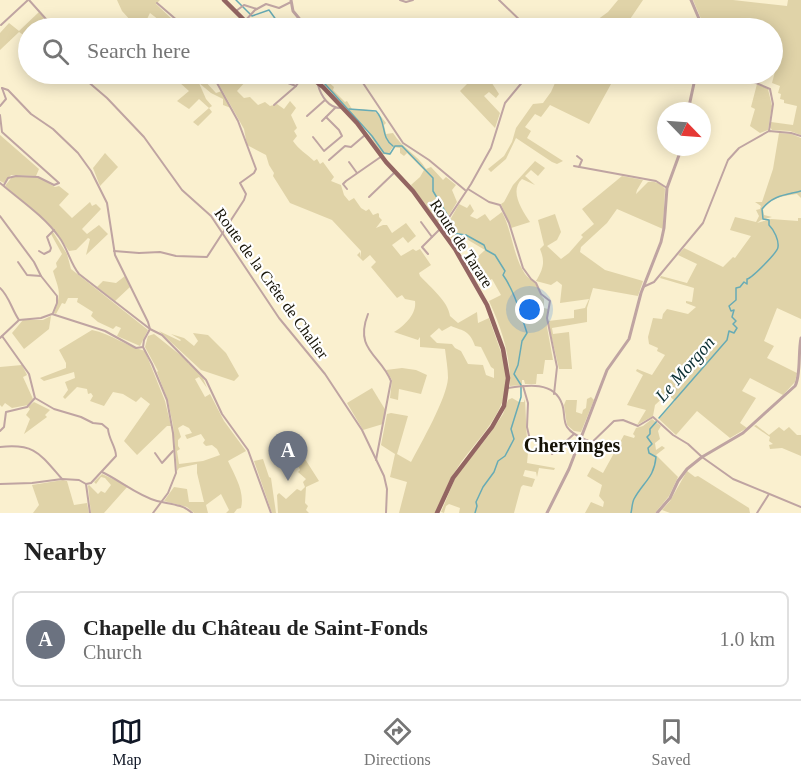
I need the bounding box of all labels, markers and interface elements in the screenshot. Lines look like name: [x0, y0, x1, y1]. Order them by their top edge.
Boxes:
search box: [18, 18, 783, 84]
icon: search: [39, 35, 72, 68]
text: Search here: [87, 38, 190, 63]
north arrow: [657, 102, 711, 156]
street label: Route de Tarare: [427, 196, 496, 291]
street label: Route de la Crête de Chalier: [211, 205, 332, 362]
your location: [515, 295, 544, 324]
water label: Le Morgon: [651, 332, 719, 406]
pin: A: [268, 432, 308, 481]
district label: Chervinges: [524, 434, 621, 457]
text: Nearby: [24, 537, 106, 566]
text: Chapelle du Château de Saint-Fonds: [83, 615, 428, 640]
text: A: [38, 628, 53, 650]
text: 1.0 km: [719, 628, 775, 650]
text: Church: [83, 641, 142, 663]
tab: Map: [110, 715, 143, 769]
tab: Directions: [364, 715, 431, 769]
tab: Saved: [651, 715, 691, 769]

